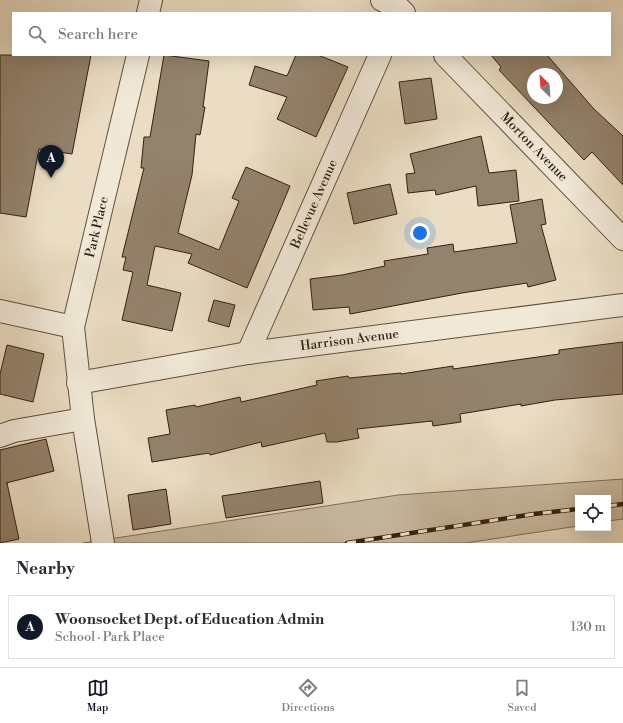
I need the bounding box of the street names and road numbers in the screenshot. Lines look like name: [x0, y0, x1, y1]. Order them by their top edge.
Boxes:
street label: Morton Avenue: [497, 109, 571, 185]
street label: Bellevue Avenue: [287, 156, 341, 252]
street label: Park Place: [82, 194, 112, 259]
street label: Harrison Avenue: [299, 326, 400, 354]

